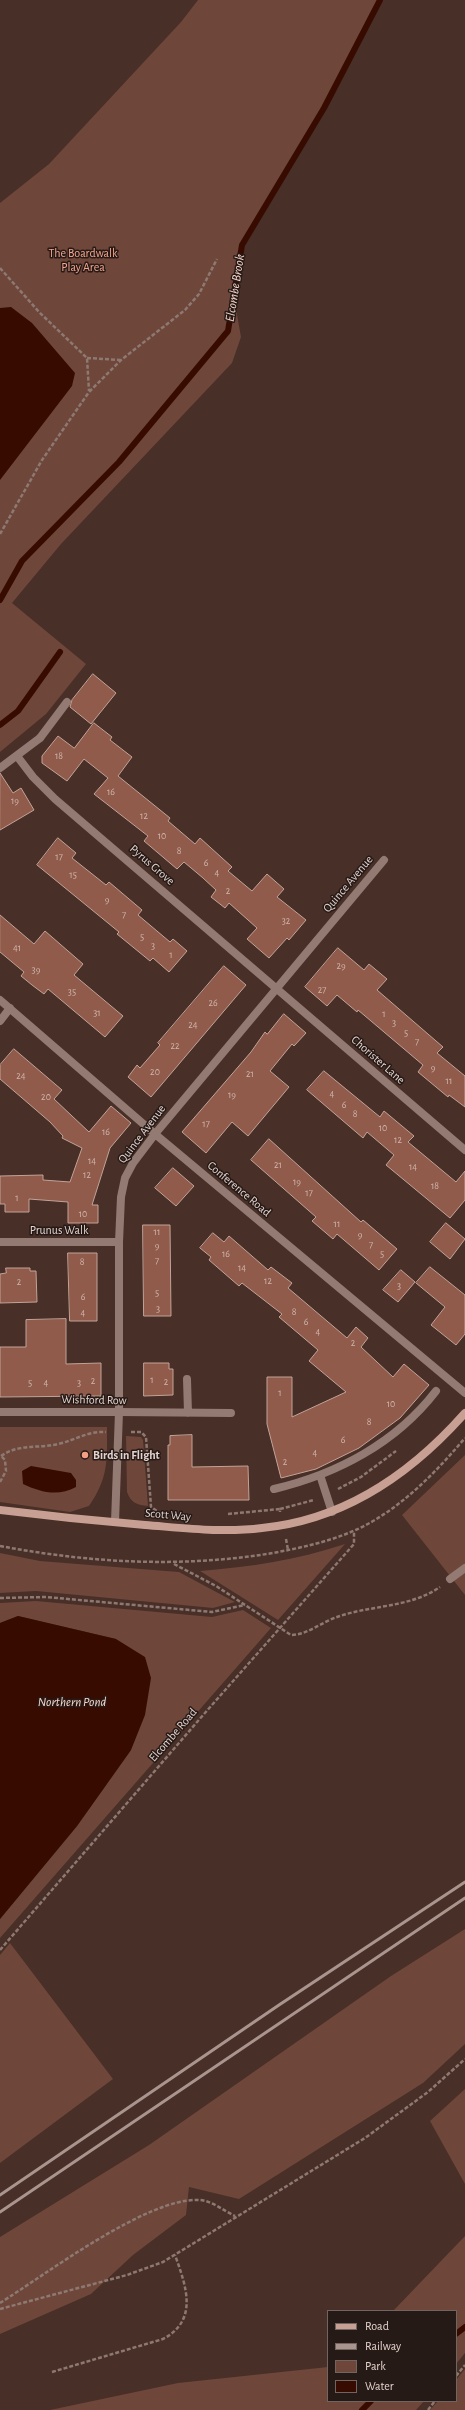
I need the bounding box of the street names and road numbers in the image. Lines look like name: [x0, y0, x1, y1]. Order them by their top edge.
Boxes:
street label: Pyrus Grove: [127, 842, 177, 888]
street label: Quince Avenue: [320, 853, 376, 915]
street label: Chorister Lane: [348, 1033, 408, 1087]
street label: Quince Avenue: [115, 1102, 169, 1166]
street label: Conference Road: [204, 1158, 274, 1220]
street label: Prunus Walk: [30, 1223, 88, 1237]
street label: Wishford Row: [61, 1392, 127, 1408]
street label: Scott Way: [144, 1506, 192, 1524]
street label: Elcombe Road: [146, 1705, 200, 1765]

